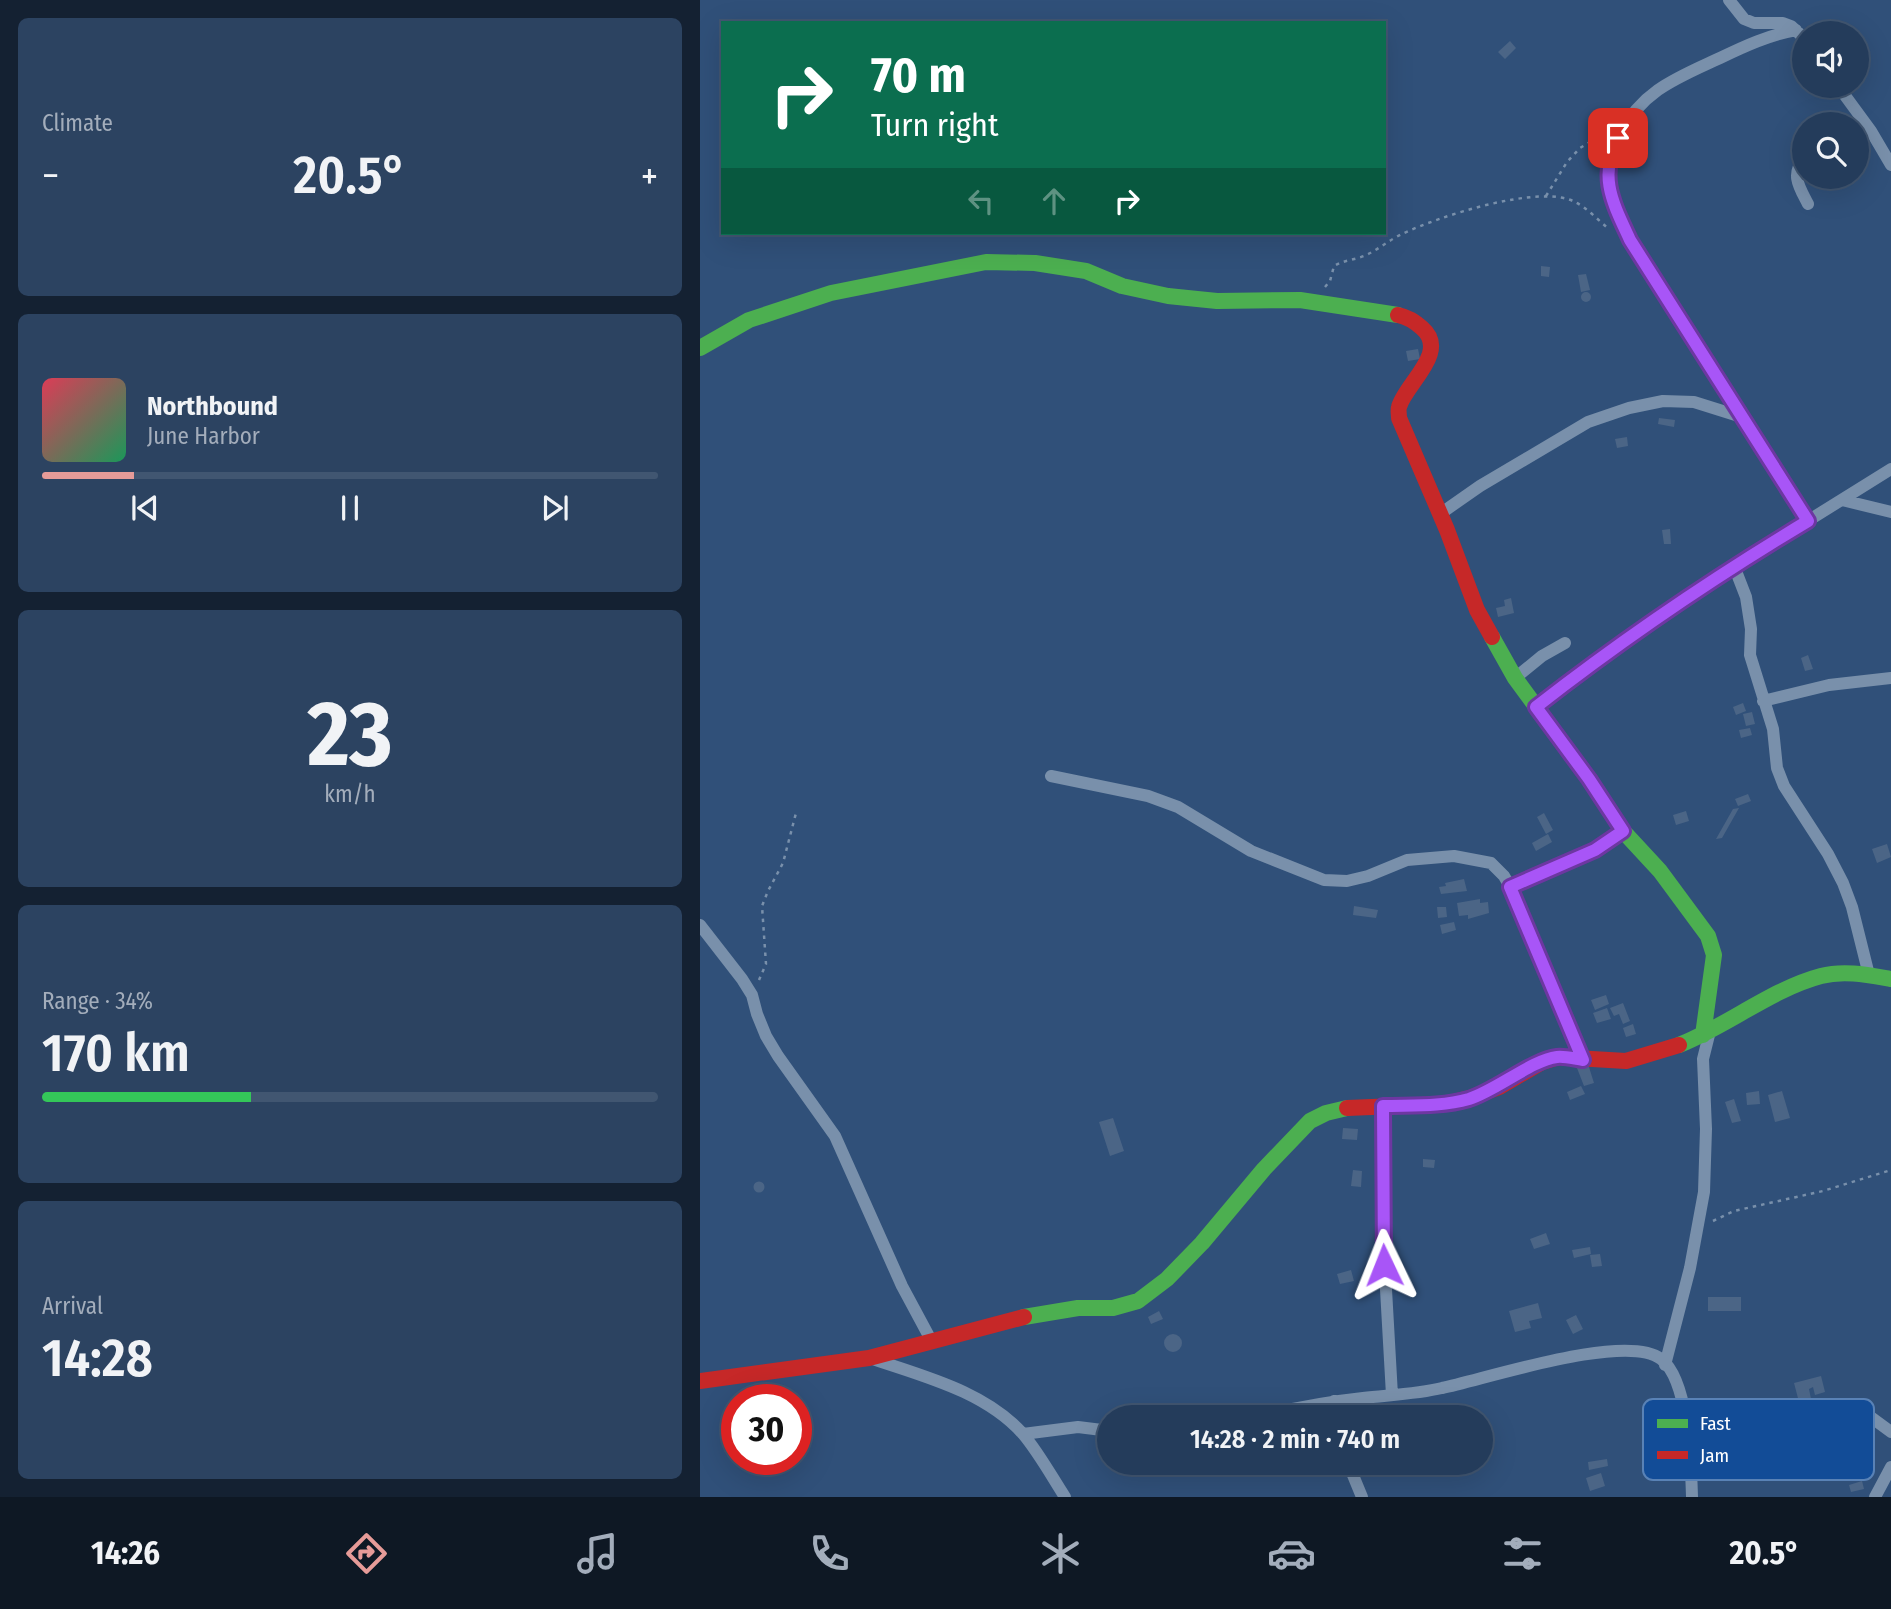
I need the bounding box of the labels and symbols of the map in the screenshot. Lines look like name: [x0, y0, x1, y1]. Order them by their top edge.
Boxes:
pin: [1588, 108, 1648, 168]
position arrow: [1347, 1228, 1421, 1302]
speed limit sign: 30: [721, 1384, 812, 1475]
legend: [1643, 1399, 1874, 1480]
text: Fast: [1700, 1412, 1731, 1435]
text: Jam: [1700, 1444, 1729, 1467]

